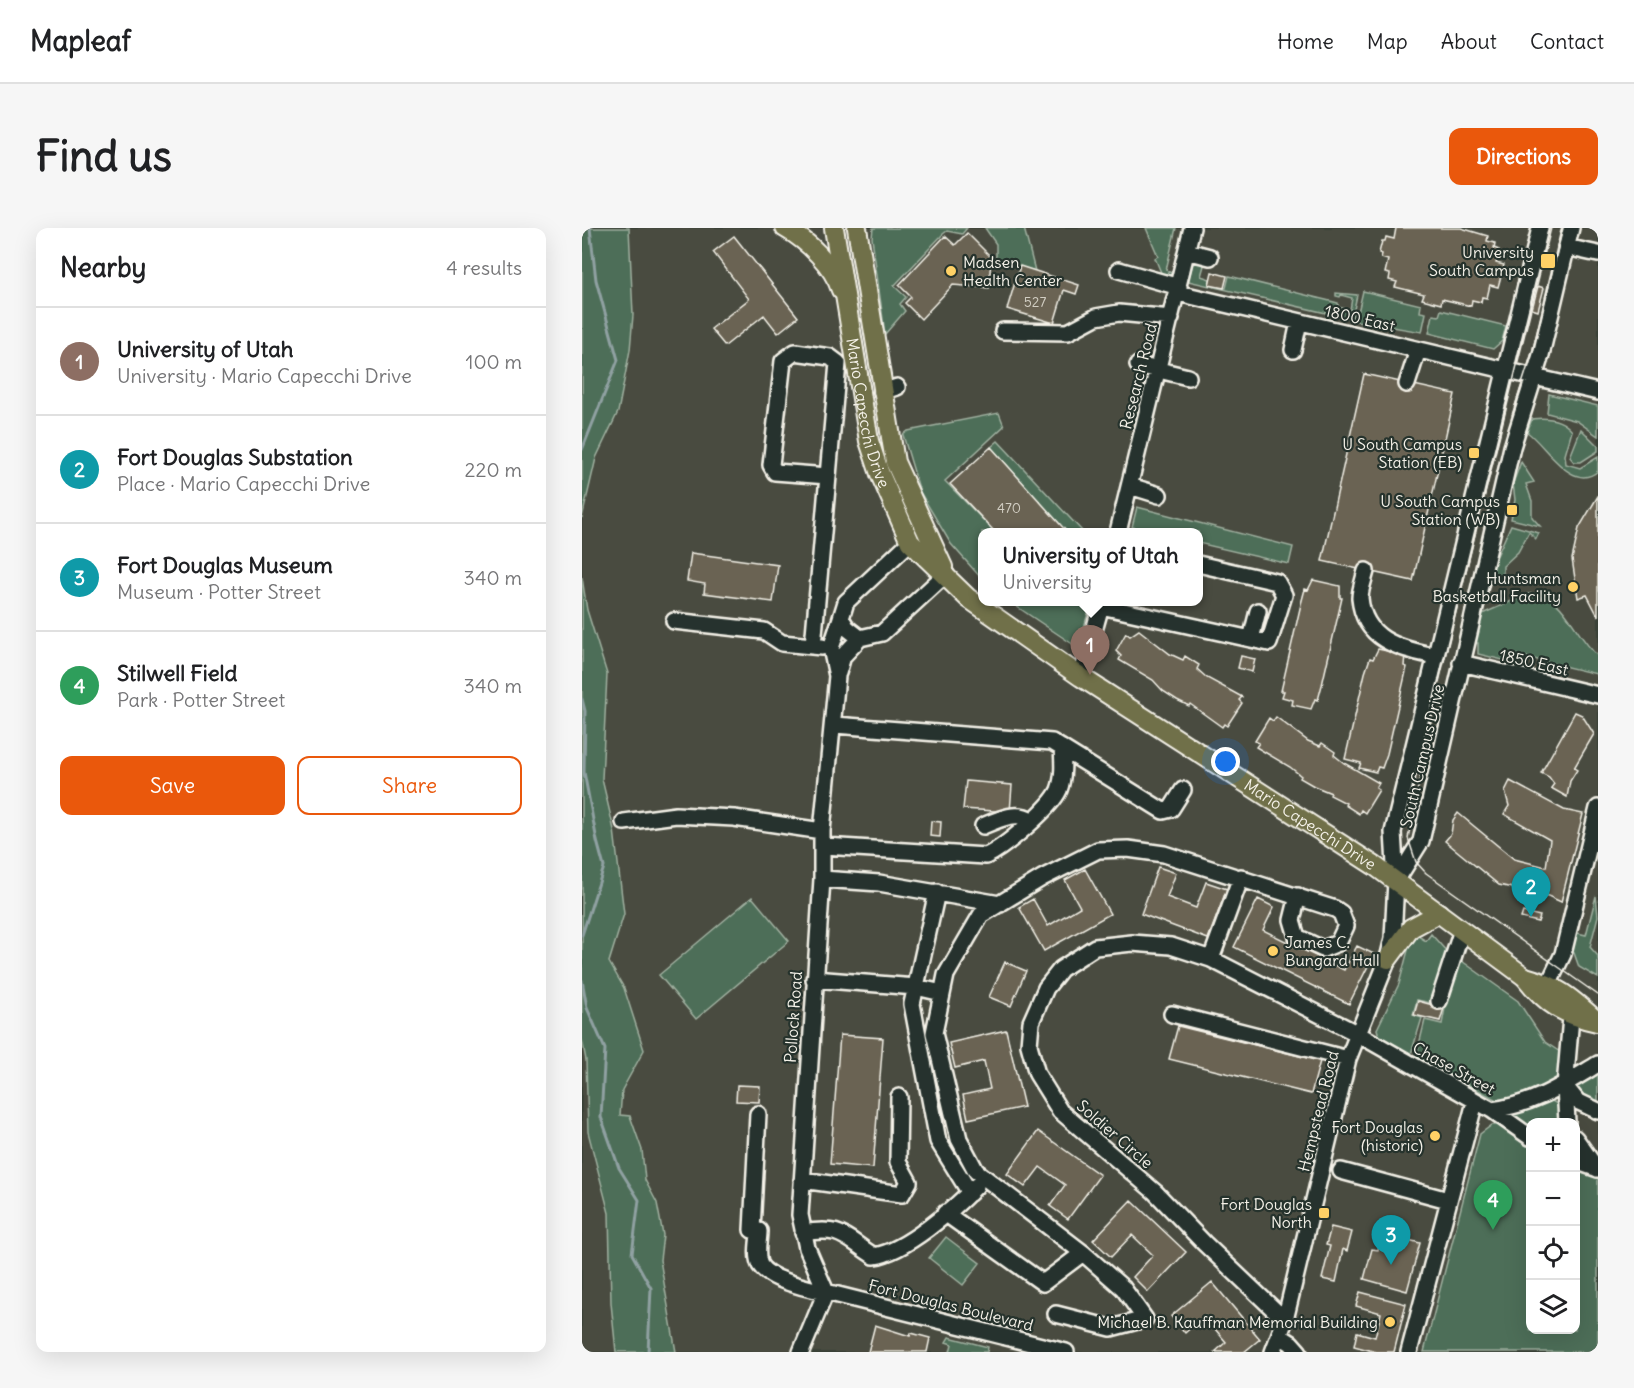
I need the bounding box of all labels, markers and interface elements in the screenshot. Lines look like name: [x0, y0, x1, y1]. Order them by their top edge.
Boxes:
text: Mapleaf: [30, 23, 131, 59]
text: Home: [1277, 28, 1334, 55]
text: Map: [1367, 28, 1408, 55]
text: About: [1441, 28, 1497, 55]
text: Contact: [1530, 28, 1604, 55]
button: Directions: [1449, 128, 1598, 185]
text: Find us: [36, 130, 172, 182]
place label: University South Campus: [1429, 242, 1534, 280]
text: Nearby: [60, 251, 146, 284]
place label: Madsen Health Center: [963, 252, 1063, 290]
marker: University South Campus: [1539, 252, 1557, 270]
text: 4 results: [446, 255, 522, 280]
marker: Madsen Health Center: [944, 264, 958, 278]
house number: 527: [1024, 293, 1046, 311]
street label: 1800 East: [1323, 300, 1398, 336]
street label: Research Road: [1115, 321, 1161, 431]
text: University of Utah: [117, 335, 293, 363]
street label: Mario Capecchi Drive: [842, 336, 895, 491]
text: 1: [76, 349, 83, 374]
text: 100 m: [465, 349, 522, 374]
text: University · Mario Capecchi Drive: [117, 363, 412, 388]
place label: U South Campus Station (EB): [1342, 434, 1462, 472]
text: Fort Douglas Substation: [117, 443, 353, 471]
marker: U South Campus Station (EB): [1467, 446, 1481, 460]
text: 2: [74, 457, 85, 482]
text: 220 m: [465, 457, 522, 482]
text: Place · Mario Capecchi Drive: [117, 471, 370, 496]
place label: U South Campus Station (WB): [1380, 491, 1500, 529]
house number: 470: [997, 499, 1021, 517]
marker: U South Campus Station (WB): [1505, 503, 1519, 517]
popup: [978, 528, 1203, 606]
text: University of Utah: [1002, 541, 1179, 569]
text: Fort Douglas Museum: [117, 551, 333, 579]
text: 3: [74, 565, 85, 590]
text: 340 m: [464, 565, 522, 590]
place label: Huntsman Basketball Facility: [1432, 568, 1561, 606]
text: University: [1002, 569, 1092, 594]
text: Museum · Potter Street: [117, 579, 321, 604]
marker: Huntsman Basketball Facility: [1566, 580, 1580, 594]
pin: 1: [1070, 626, 1110, 675]
street label: 1850 East: [1498, 644, 1571, 680]
text: Stilwell Field: [117, 659, 237, 687]
text: 4: [74, 673, 85, 698]
text: 340 m: [464, 673, 522, 698]
street label: South Campus Drive: [1396, 682, 1448, 830]
text: Park · Potter Street: [117, 687, 285, 712]
your location: [1211, 747, 1240, 776]
button: Save: [60, 756, 285, 815]
button: Share: [297, 756, 522, 815]
street label: Mario Capecchi Drive: [1241, 775, 1380, 874]
pin: 2: [1512, 868, 1550, 917]
place label: James C. Bungard Hall: [1285, 932, 1380, 970]
marker: James C. Bungard Hall: [1266, 944, 1280, 958]
street label: Pollock Road: [780, 970, 806, 1064]
street label: Chase Street: [1409, 1037, 1499, 1099]
street label: Hempstead Road: [1293, 1048, 1343, 1174]
street label: Soldier Circle: [1073, 1096, 1157, 1172]
place label: Fort Douglas (historic): [1331, 1117, 1423, 1155]
map controls: [1526, 1118, 1580, 1334]
button: +: [1526, 1118, 1580, 1172]
marker: Fort Douglas (historic): [1428, 1129, 1442, 1143]
button: −: [1526, 1172, 1580, 1226]
pin: 4: [1474, 1180, 1512, 1230]
place label: Fort Douglas North: [1220, 1194, 1312, 1232]
marker: Fort Douglas North: [1317, 1206, 1331, 1220]
pin: 3: [1372, 1216, 1410, 1265]
button: locate: [1526, 1226, 1580, 1280]
street label: Fort Douglas Boulevard: [867, 1275, 1035, 1335]
button: layers: [1526, 1280, 1580, 1334]
place label: Michael B. Kauffman Memorial Building: [1097, 1312, 1378, 1332]
marker: Michael B. Kauffman Memorial Building: [1383, 1315, 1397, 1329]

